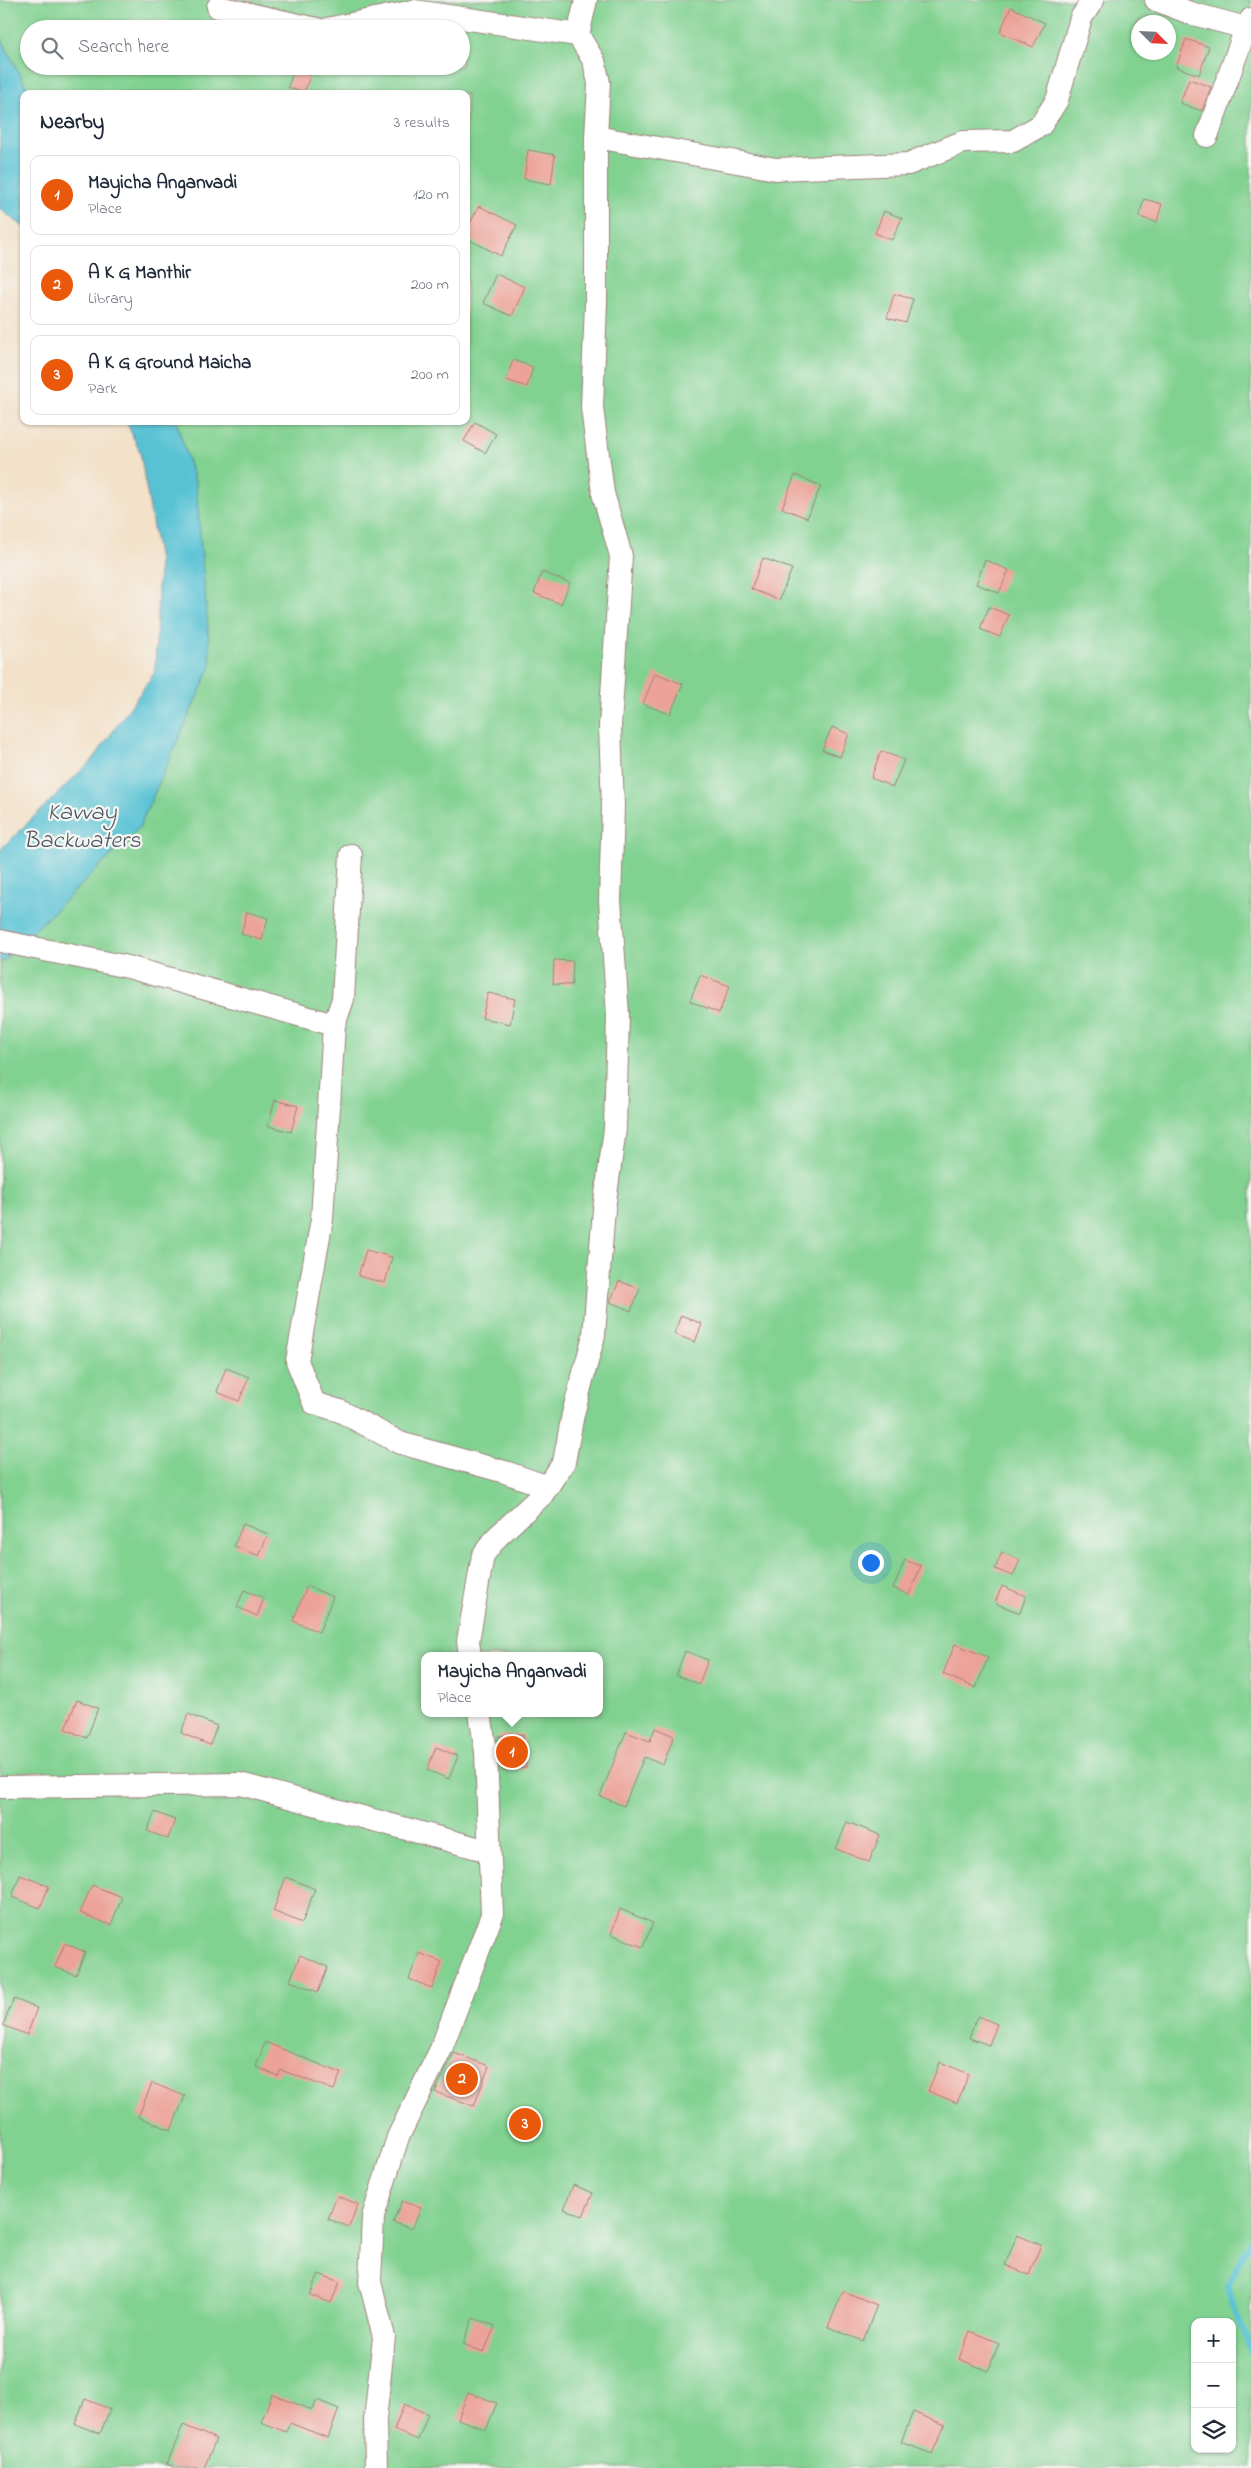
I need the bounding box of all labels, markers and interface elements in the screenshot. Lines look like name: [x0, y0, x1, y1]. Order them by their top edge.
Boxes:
north arrow: [1131, 15, 1176, 60]
search box: [20, 20, 470, 75]
icon: search: [38, 34, 66, 62]
text: Search here: [78, 34, 169, 61]
text: Nearby: [40, 108, 104, 138]
text: 3 results: [394, 111, 450, 135]
text: Mayicha Anganvadi: [88, 170, 237, 197]
text: 1: [54, 183, 60, 207]
text: 120 m: [413, 183, 449, 207]
text: Place: [88, 197, 122, 221]
text: A K G Manthir: [88, 260, 191, 287]
text: 2: [53, 273, 61, 297]
text: 200 m: [411, 273, 449, 297]
text: Library: [88, 287, 133, 311]
text: A K G Ground Maicha: [88, 350, 251, 377]
text: 3: [54, 363, 60, 387]
text: 200 m: [411, 363, 449, 387]
text: Park: [88, 377, 117, 401]
water label: Kavvay Backwaters: [23, 796, 142, 859]
your location: [858, 1550, 884, 1576]
popup: [421, 1652, 603, 1717]
text: Mayicha Anganvadi: [437, 1659, 587, 1686]
text: Place: [437, 1686, 471, 1710]
pin: 1: [496, 1733, 528, 1771]
pin: 2: [446, 2060, 478, 2098]
pin: 3: [509, 2105, 541, 2143]
map controls: [1191, 2318, 1236, 2453]
button: +: [1191, 2318, 1236, 2363]
button: −: [1191, 2363, 1236, 2408]
button: layers: [1191, 2408, 1236, 2453]

